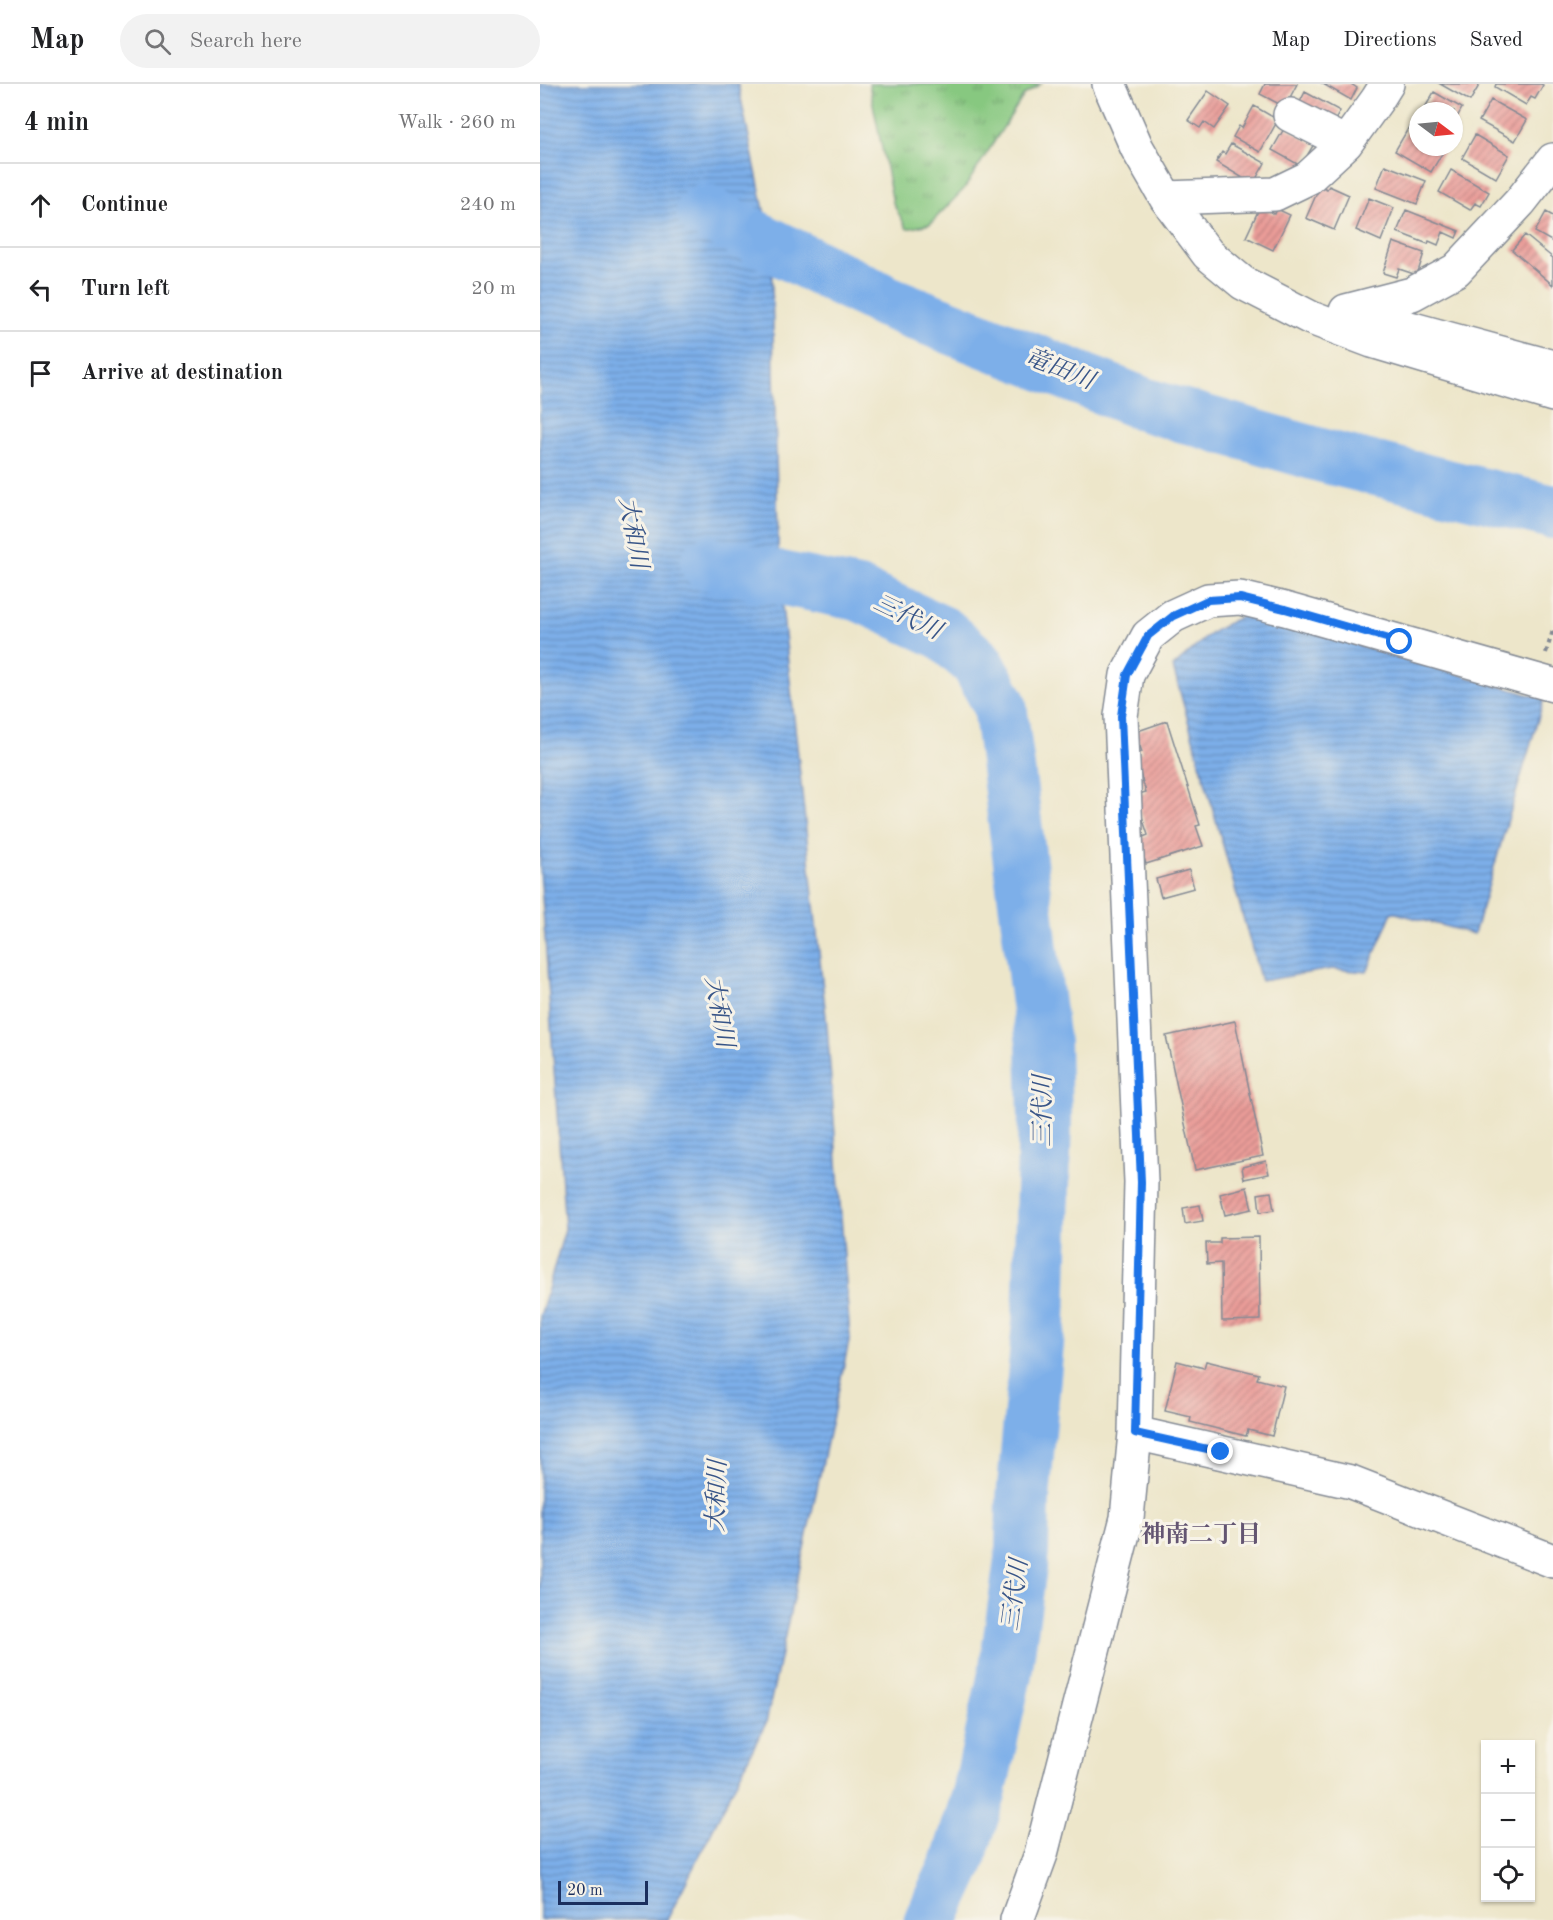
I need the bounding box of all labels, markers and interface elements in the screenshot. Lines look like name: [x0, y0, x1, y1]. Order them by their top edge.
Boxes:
search box: [120, 14, 540, 68]
icon: search: [141, 25, 174, 58]
text: Map: [30, 27, 84, 55]
text: Search here: [189, 30, 302, 52]
text: Map: [1271, 30, 1310, 51]
text: Directions: [1343, 30, 1437, 51]
text: Saved: [1470, 30, 1523, 51]
north arrow: [1409, 102, 1463, 156]
text: 4 min: [24, 110, 89, 136]
text: Walk · 260 m: [397, 113, 516, 133]
icon: ahead: [24, 189, 57, 222]
text: Continue: [81, 194, 168, 216]
text: 240 m: [460, 195, 516, 215]
icon: left: [24, 273, 57, 306]
text: Turn left: [81, 278, 170, 300]
text: 20 m: [471, 279, 516, 299]
water label: 竜田川: [1021, 343, 1101, 396]
icon: arrive: [24, 357, 57, 390]
text: Arrive at destination: [81, 362, 283, 384]
water label: 大和川: [614, 495, 654, 573]
water label: 三代川: [869, 589, 949, 646]
route start: [1386, 628, 1412, 654]
water label: 大和川: [700, 974, 740, 1052]
water label: 三代川: [1029, 1072, 1056, 1147]
route end: [1207, 1438, 1233, 1464]
water label: 大和川: [702, 1457, 731, 1532]
district label: 神南二丁目: [1141, 1521, 1261, 1548]
water label: 三代川: [996, 1554, 1033, 1632]
map controls: [1481, 1740, 1535, 1902]
button: +: [1481, 1740, 1535, 1794]
button: −: [1481, 1794, 1535, 1848]
button: locate: [1481, 1848, 1535, 1902]
scale bar: [558, 1878, 648, 1906]
text: 20 m: [567, 1883, 603, 1899]

